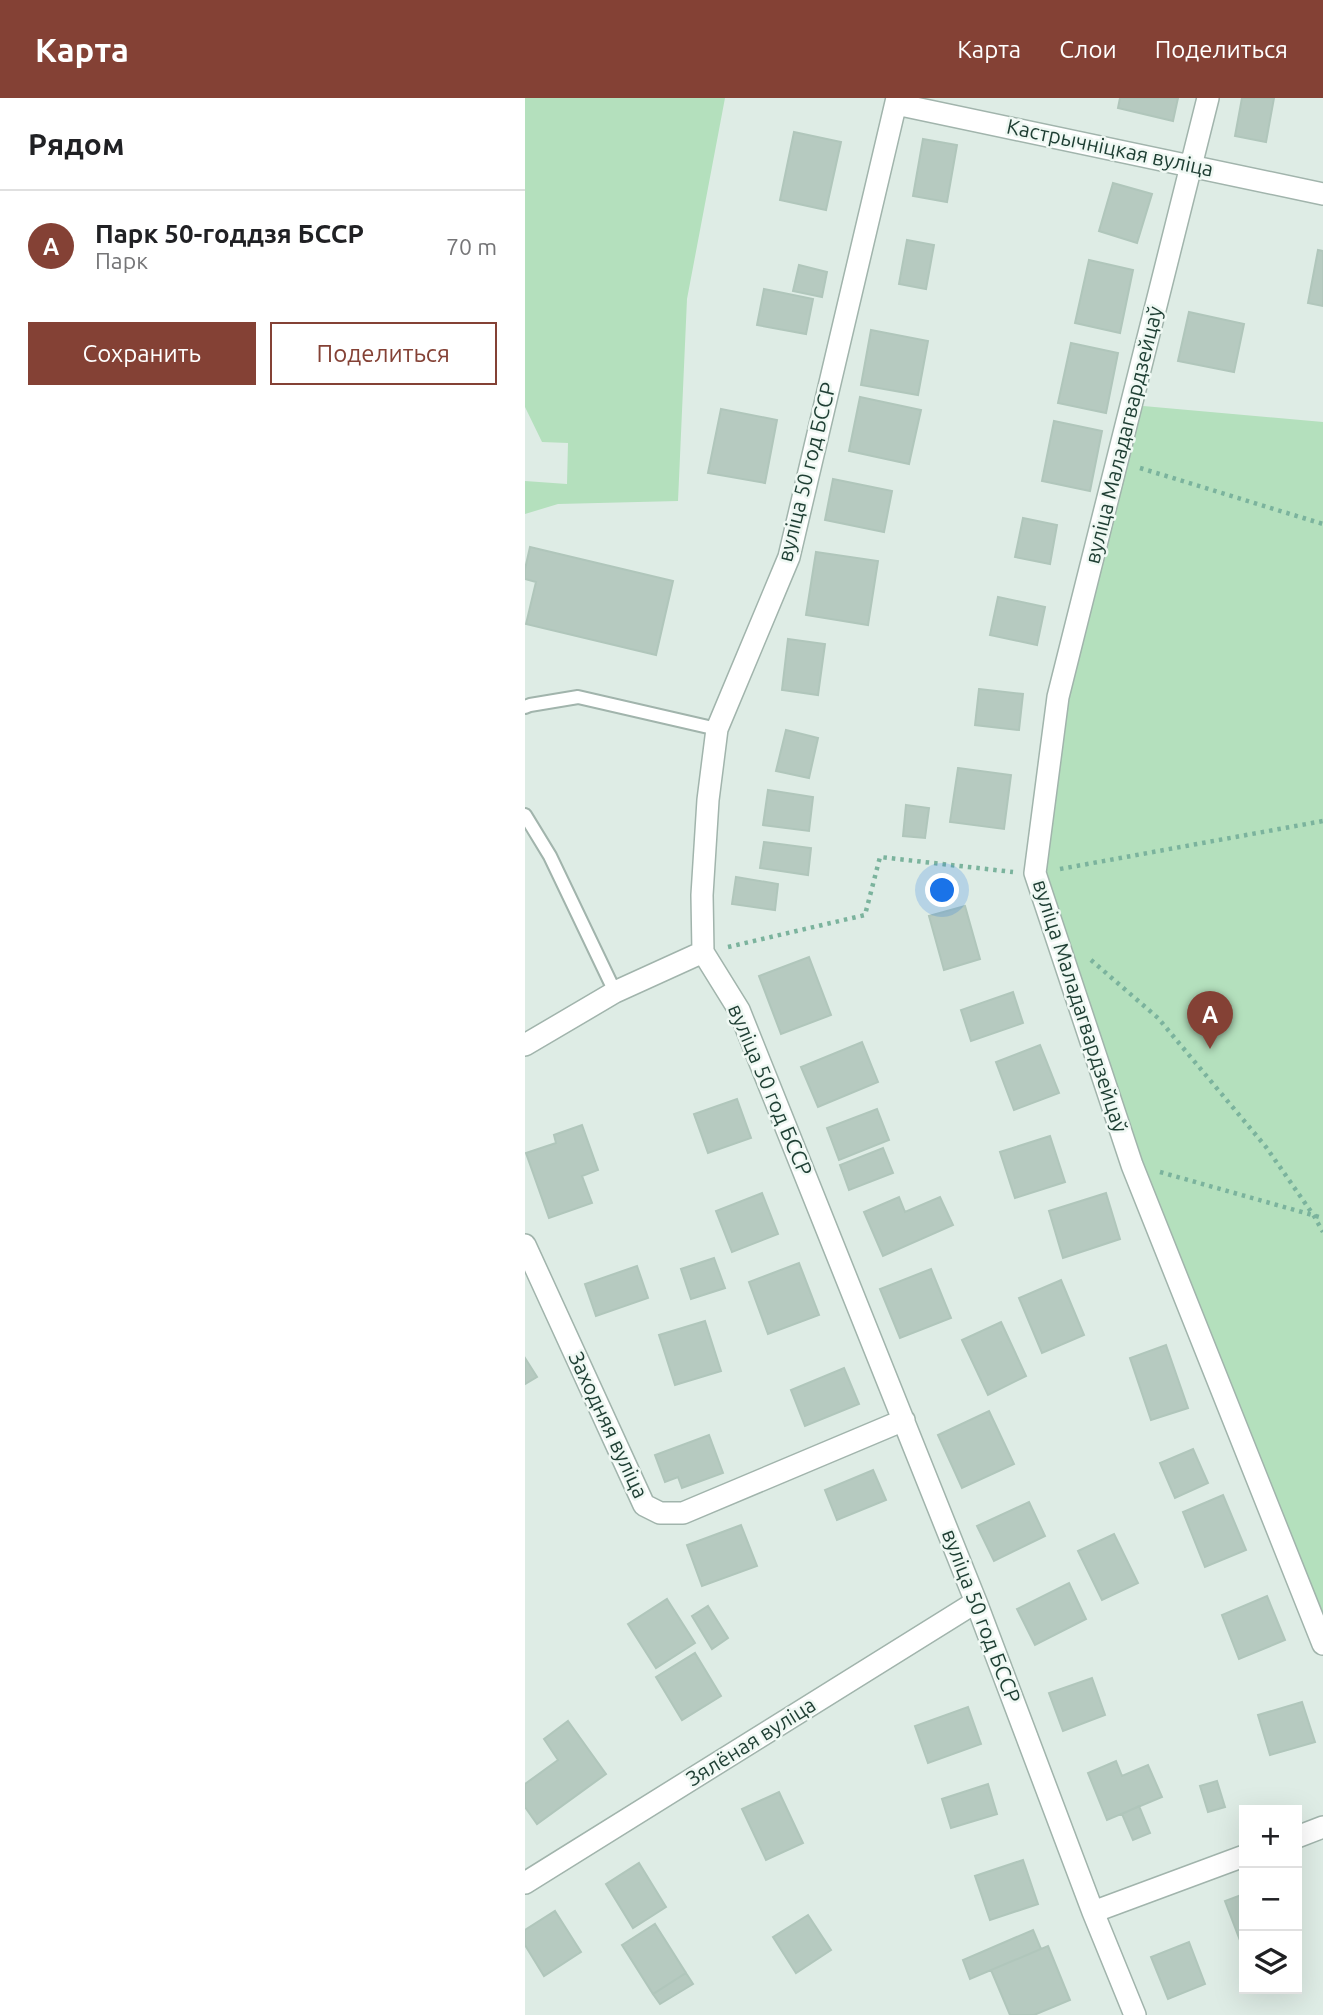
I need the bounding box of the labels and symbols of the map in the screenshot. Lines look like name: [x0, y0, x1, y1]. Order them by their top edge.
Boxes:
street label: Кастрычніцкая вуліца: [1005, 113, 1216, 181]
street label: вуліца Маладагвардзейцаў: [1079, 304, 1167, 566]
street label: вуліца 50 год БССР: [772, 380, 840, 564]
your location: [925, 873, 959, 907]
street label: вуліца Маладагвардзейцаў: [1029, 876, 1133, 1135]
pin: A: [1187, 991, 1233, 1049]
street label: вуліца 50 год БССР: [724, 1000, 818, 1179]
street label: Заходняя вуліца: [564, 1347, 653, 1502]
street label: вуліца 50 год БССР: [938, 1525, 1026, 1706]
street label: Зялёная вуліца: [681, 1692, 820, 1791]

